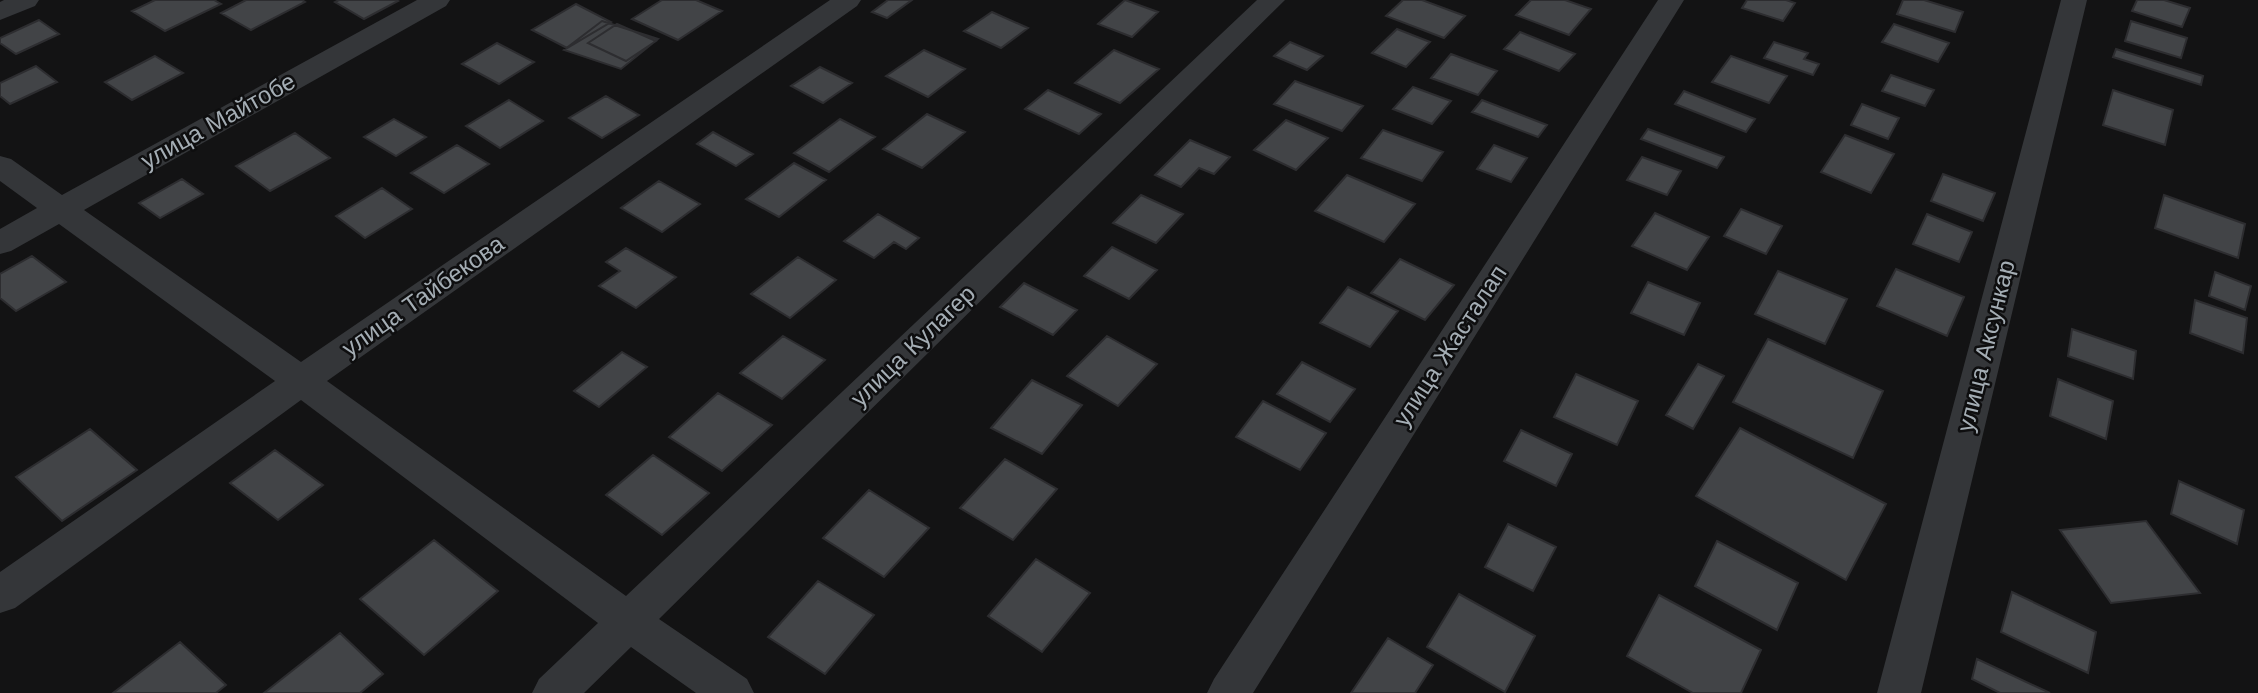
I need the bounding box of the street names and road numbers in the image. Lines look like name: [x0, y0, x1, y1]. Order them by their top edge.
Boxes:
street label: улица Майтобе: [136, 67, 300, 175]
street label: улица Тайбекова: [337, 229, 510, 362]
street label: улица Аксункар: [1951, 257, 2021, 435]
street label: улица Жасталап: [1388, 260, 1512, 432]
street label: улица Кулагер: [845, 280, 981, 412]

